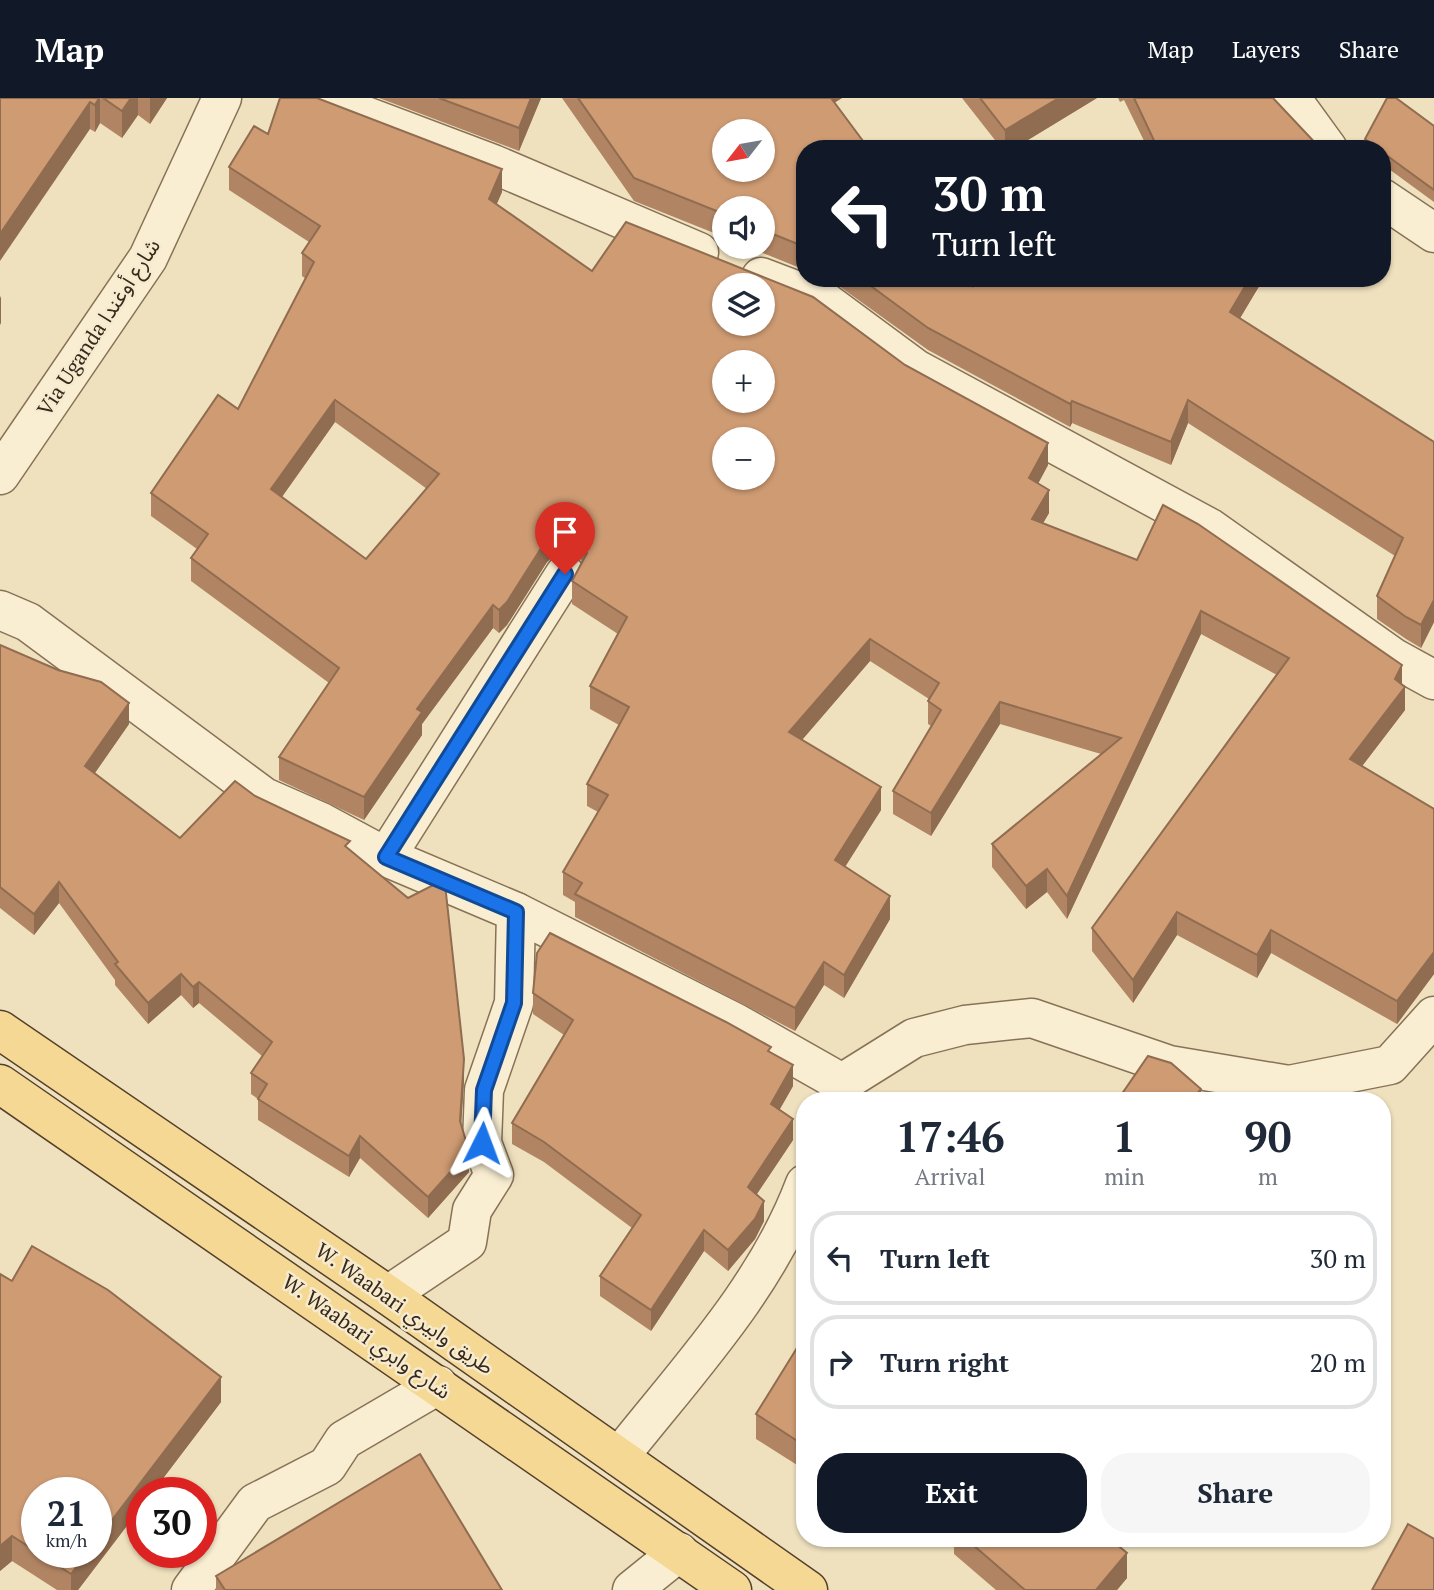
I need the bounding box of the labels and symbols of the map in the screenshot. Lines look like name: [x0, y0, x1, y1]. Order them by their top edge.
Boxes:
north arrow: [712, 119, 775, 182]
street label: Via Uganda شارع أوغندا: [30, 233, 168, 422]
pin: [535, 502, 595, 574]
position arrow: [445, 1106, 519, 1180]
street label: W. Waabari طريق وابيري: [309, 1236, 500, 1383]
street label: W. Waabari شارع وابري: [276, 1267, 457, 1407]
speed limit sign: 30: [126, 1477, 217, 1568]

